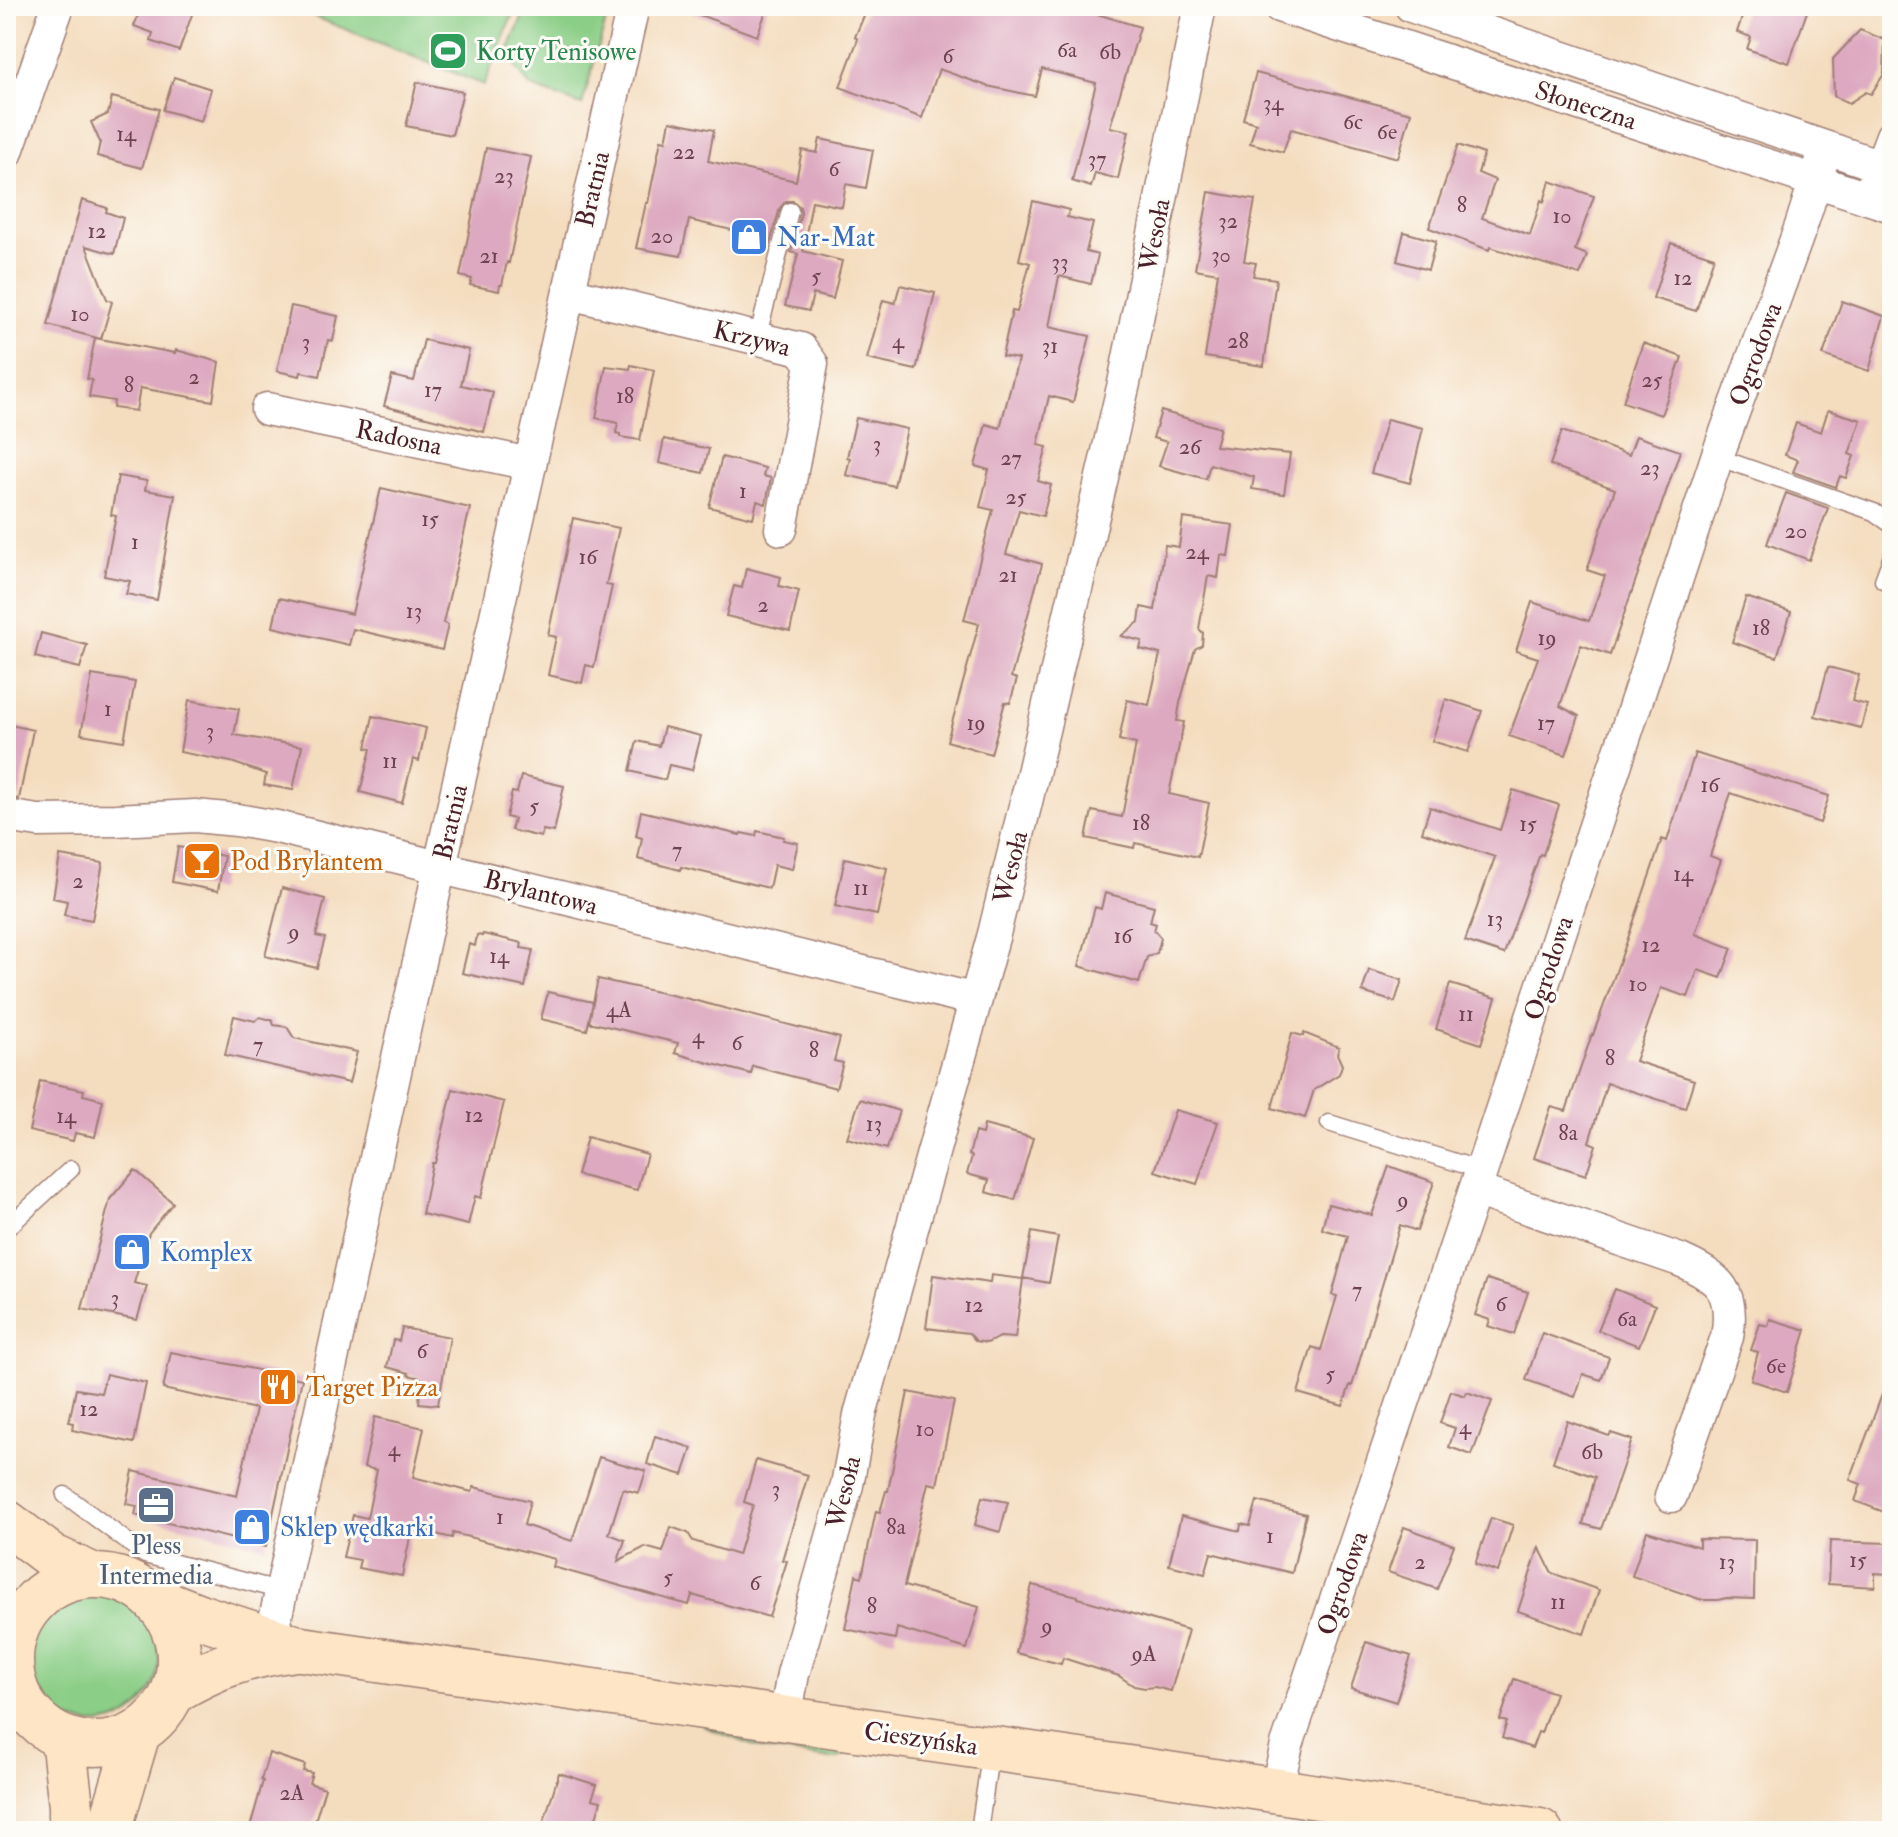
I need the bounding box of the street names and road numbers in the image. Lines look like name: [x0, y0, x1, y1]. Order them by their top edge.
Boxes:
street label: Słoneczna: [1531, 75, 1641, 137]
street label: Bratnia: [569, 148, 617, 230]
street label: Wesoła: [1132, 196, 1178, 275]
street label: Ogrodowa: [1722, 298, 1790, 411]
street label: Krzywa: [710, 314, 794, 364]
street label: Radosna: [353, 413, 445, 463]
street label: Bratnia: [427, 781, 475, 863]
street label: Wesoła: [986, 827, 1035, 908]
street label: Brylantowa: [481, 863, 601, 923]
street label: Ogrodowa: [1517, 912, 1581, 1025]
street label: Wesoła: [819, 1452, 868, 1533]
street label: Ogrodowa: [1310, 1527, 1376, 1640]
street label: Cieszyńska: [862, 1715, 980, 1763]

